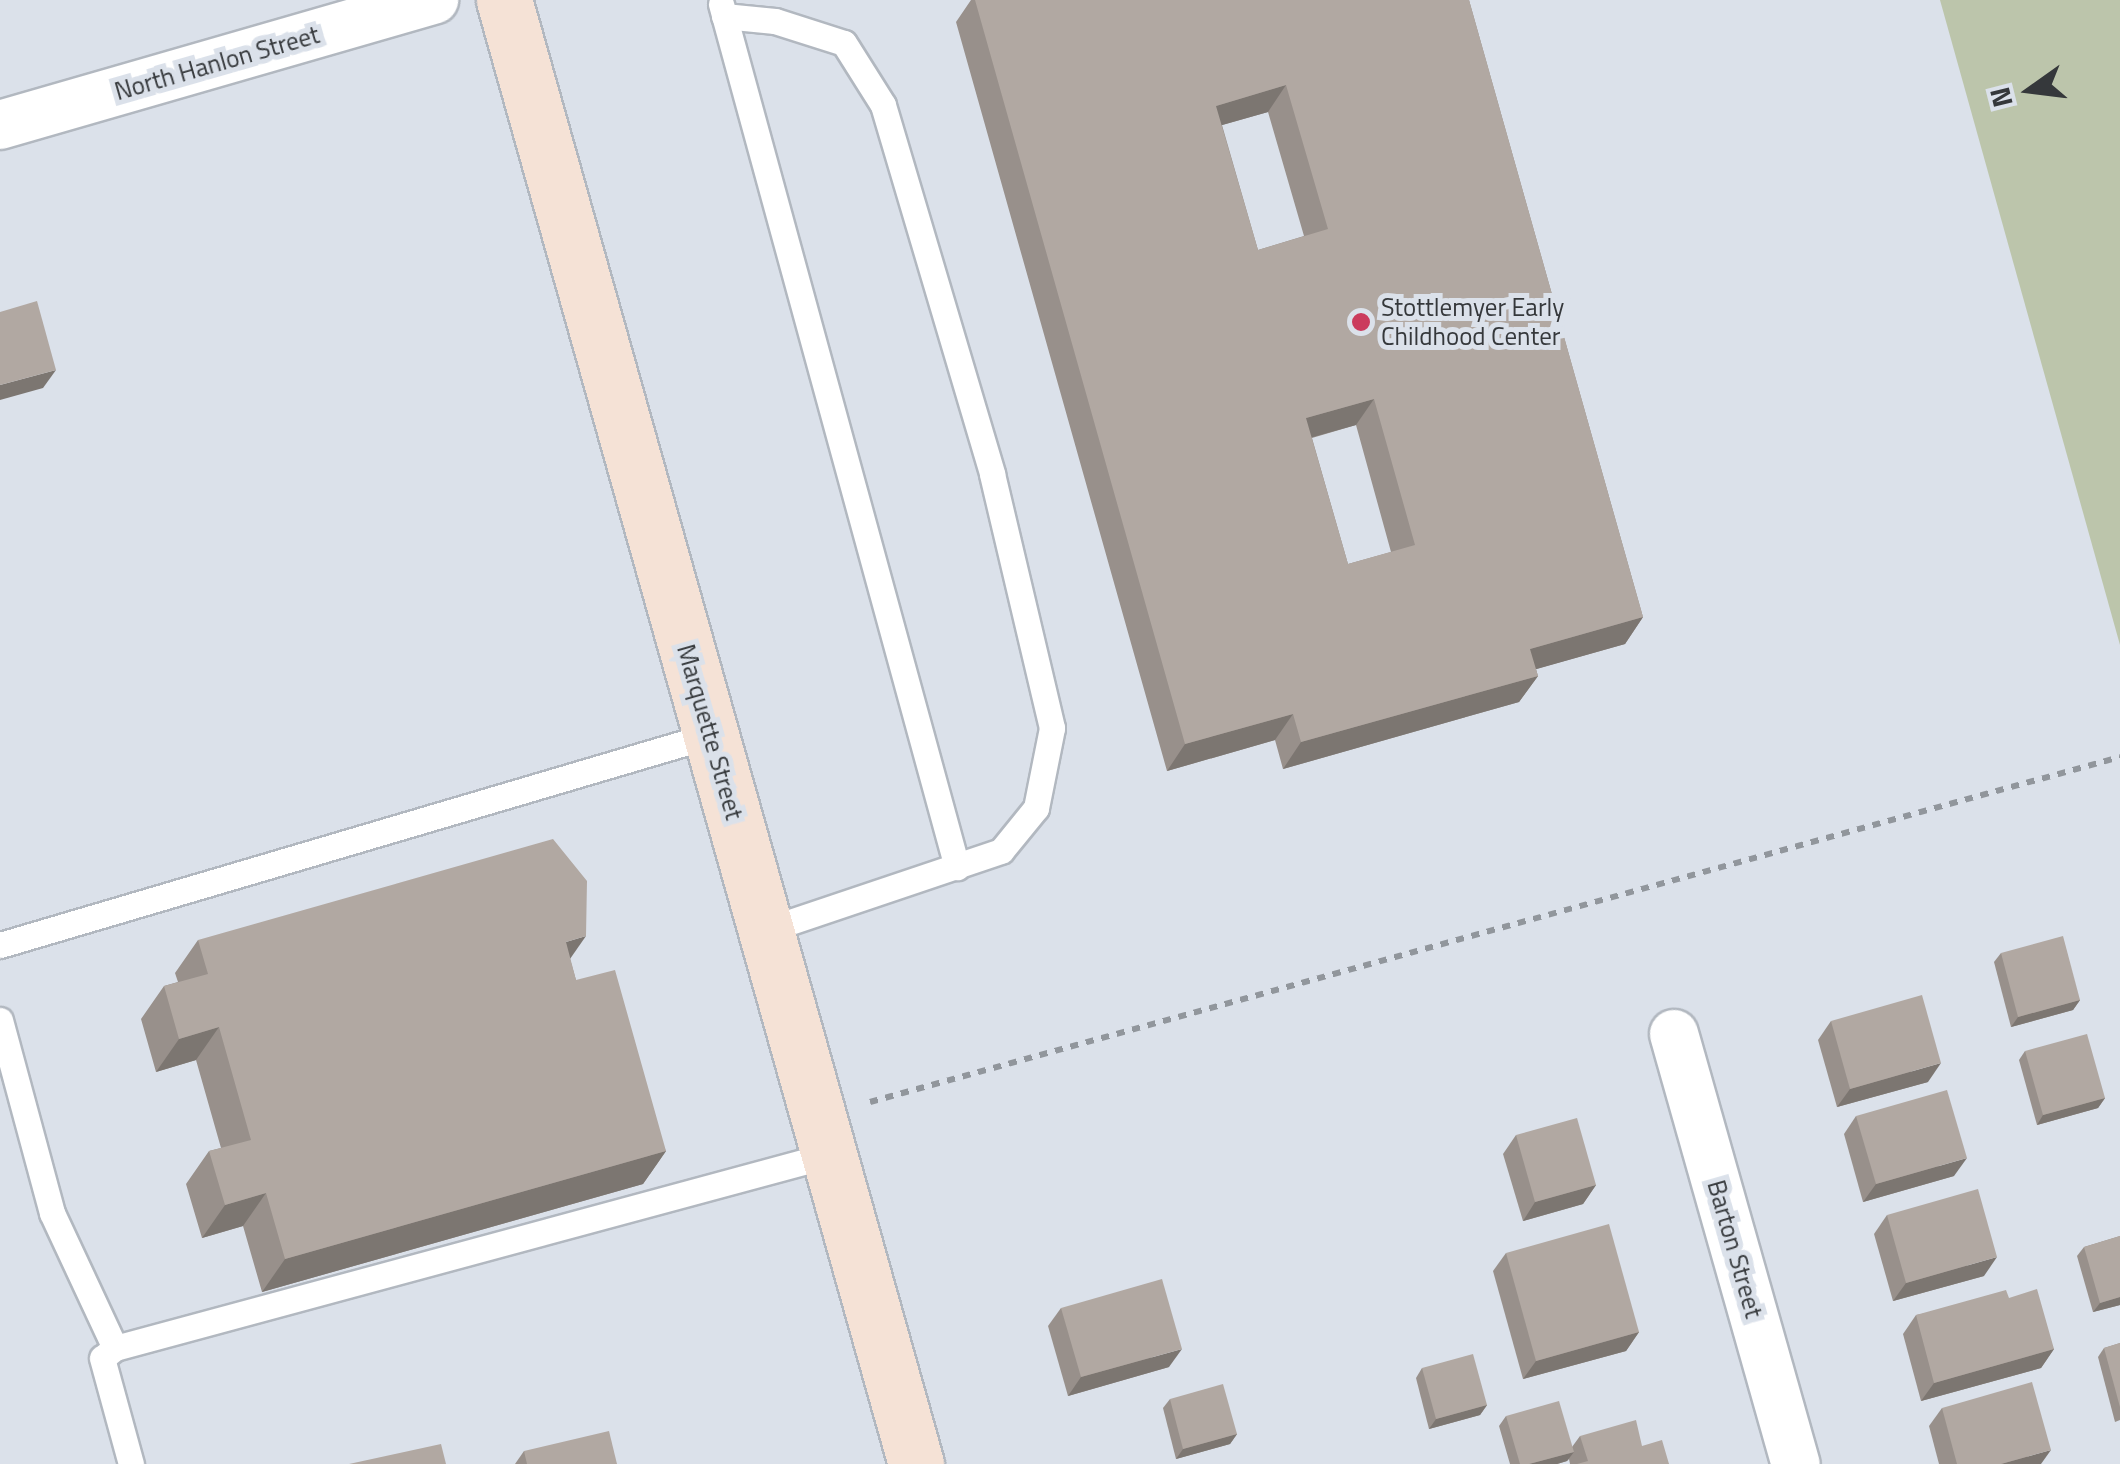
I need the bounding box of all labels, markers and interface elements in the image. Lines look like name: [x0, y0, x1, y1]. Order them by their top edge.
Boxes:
street label: North Hanlon Street: [111, 19, 323, 107]
north arrow: [1980, 40, 2080, 140]
text: N: [1977, 83, 2024, 112]
place label: Stottlemyer Early Childhood Center: [1381, 293, 1564, 352]
marker: Stottlemyer Early Childhood Center: [1350, 311, 1372, 333]
street label: Marquette Street: [671, 641, 749, 823]
street label: Barton Street: [1701, 1177, 1769, 1321]

